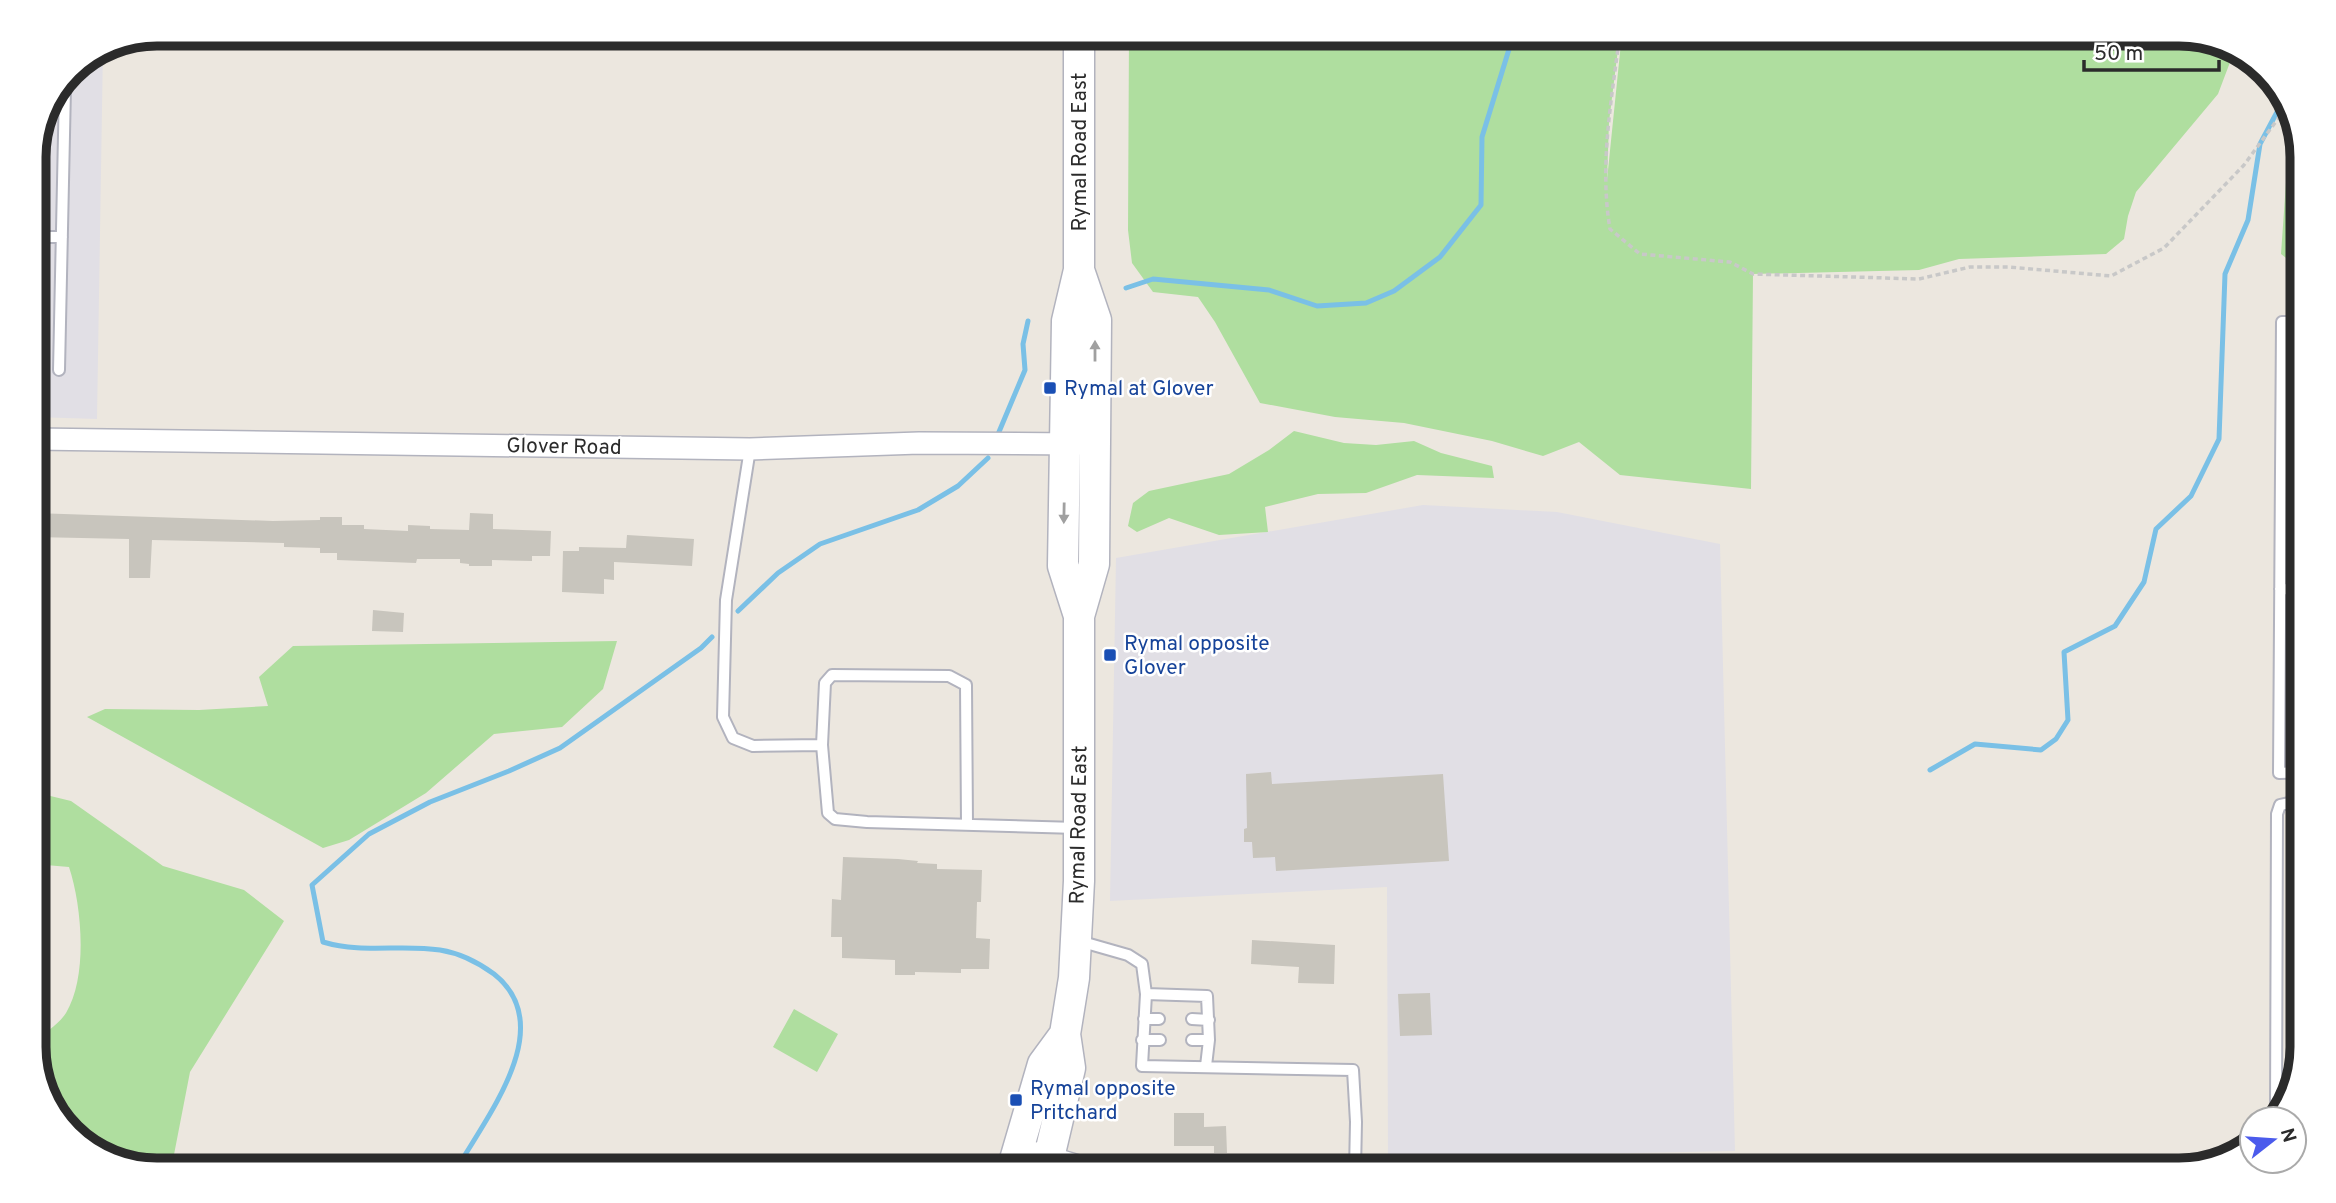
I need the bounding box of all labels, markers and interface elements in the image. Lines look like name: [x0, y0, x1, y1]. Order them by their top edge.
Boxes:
scale bar: [2084, 28, 2219, 72]
text: 50 m: [2094, 41, 2143, 68]
street label: Rymal Road East: [1067, 73, 1094, 231]
one-way arrow: [1090, 340, 1101, 362]
place label: Rymal at Glover: [1064, 376, 1214, 403]
marker: Rymal at Glover: [1042, 380, 1058, 396]
street label: Glover Road: [506, 433, 622, 462]
one-way arrow: [1058, 502, 1069, 524]
place label: Rymal opposite Glover: [1124, 631, 1270, 682]
marker: Rymal opposite Glover: [1102, 647, 1118, 663]
street label: Rymal Road East: [1065, 745, 1094, 905]
place label: Rymal opposite Pritchard: [1030, 1076, 1176, 1127]
marker: Rymal opposite Pritchard: [1008, 1092, 1024, 1108]
north arrow: [2238, 1105, 2308, 1175]
text: N: [2274, 1126, 2301, 1146]

